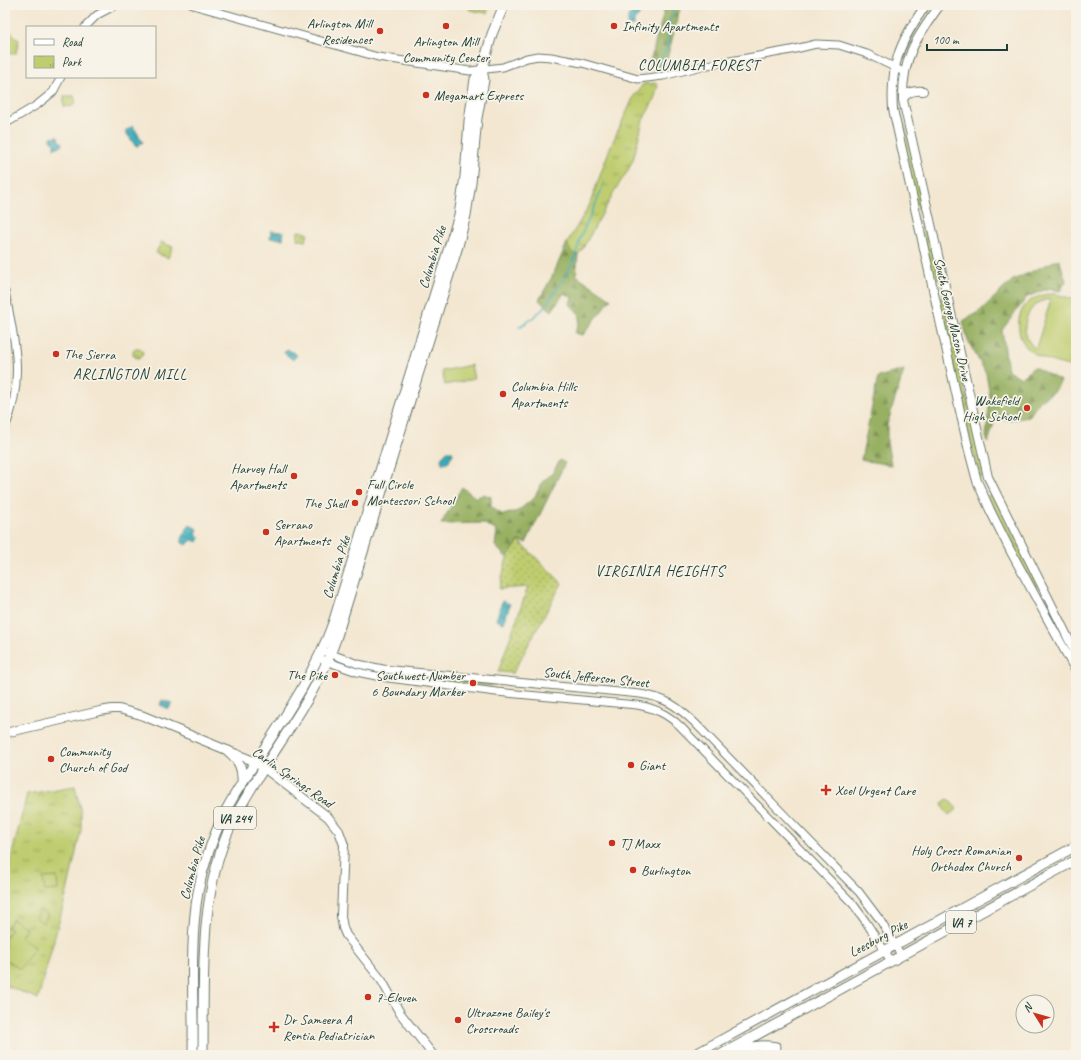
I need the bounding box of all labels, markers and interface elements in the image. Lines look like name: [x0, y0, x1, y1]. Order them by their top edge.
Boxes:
place label: Arlington Mill Residences: [307, 15, 375, 48]
place label: Infinity Apartments: [622, 18, 720, 35]
marker: Arlington Mill Community Center: [441, 21, 451, 31]
marker: Infinity Apartments: [609, 21, 619, 31]
legend: [26, 26, 156, 78]
marker: Arlington Mill Residences: [375, 26, 385, 36]
scale bar: [927, 26, 1007, 52]
text: 100 m: [933, 32, 960, 48]
place label: Arlington Mill Community Center: [403, 33, 490, 66]
text: Road: [62, 34, 84, 50]
text: Park: [62, 54, 83, 70]
district label: COLUMBIA FOREST: [638, 56, 762, 75]
place label: Megamart Express: [434, 87, 524, 104]
marker: Megamart Express: [421, 90, 431, 100]
street label: Columbia Pike: [415, 222, 450, 291]
street label: South George Mason Drive: [930, 256, 975, 384]
place label: The Sierra: [64, 346, 116, 363]
marker: The Sierra: [51, 349, 61, 359]
district label: ARLINGTON MILL: [73, 365, 187, 384]
place label: Columbia Hills Apartments: [511, 378, 578, 411]
marker: Columbia Hills Apartments: [498, 389, 508, 399]
place label: Wakefield High School: [963, 392, 1022, 425]
marker: Wakefield High School: [1022, 403, 1032, 413]
place label: Harvey Hall Apartments: [230, 460, 289, 493]
marker: Harvey Hall Apartments: [289, 471, 299, 481]
place label: Full Circle Montessori School: [367, 476, 456, 509]
marker: Full Circle Montessori School: [354, 487, 364, 497]
place label: The Shell: [303, 495, 350, 512]
marker: The Shell: [350, 498, 360, 508]
place label: Serrano Apartments: [274, 516, 331, 549]
marker: Serrano Apartments: [261, 527, 271, 537]
street label: Columbia Pike: [319, 532, 354, 601]
district label: VIRGINIA HEIGHTS: [595, 562, 726, 581]
street label: South Jefferson Street: [542, 663, 651, 692]
place label: The Pike: [287, 667, 328, 684]
place label: Southwest Number 6 Boundary Marker: [371, 667, 467, 700]
marker: The Pike: [330, 670, 340, 680]
marker: Southwest Number 6 Boundary Marker: [468, 678, 478, 688]
place label: Community Church of God: [59, 743, 130, 776]
street label: Carlin Springs Road: [249, 743, 339, 813]
marker: Community Church of God: [46, 754, 56, 764]
place label: Giant: [639, 757, 666, 774]
marker: Giant: [626, 760, 636, 770]
place label: Xcel Urgent Care: [835, 782, 917, 799]
marker: Xcel Urgent Care: [820, 784, 832, 796]
road number: VA 244: [214, 807, 256, 829]
street label: Columbia Pike: [176, 833, 209, 902]
place label: TJ Maxx: [620, 835, 661, 852]
marker: TJ Maxx: [607, 838, 617, 848]
place label: Holy Cross Romanian Orthodox Church: [911, 842, 1012, 875]
marker: Holy Cross Romanian Orthodox Church: [1014, 853, 1024, 863]
place label: Burlington: [641, 862, 691, 879]
marker: Burlington: [628, 865, 638, 875]
road number: VA 7: [946, 911, 976, 933]
street label: Leesburg Pike: [846, 915, 912, 961]
place label: 7-Eleven: [376, 989, 417, 1006]
marker: 7-Eleven: [363, 992, 373, 1002]
north arrow: [1015, 994, 1055, 1034]
text: N: [1019, 999, 1036, 1015]
place label: Ultrazone Bailey's Crossroads: [466, 1004, 550, 1037]
place label: Dr Sameera A Rentia Pediatrician: [283, 1011, 375, 1044]
marker: Ultrazone Bailey's Crossroads: [453, 1015, 463, 1025]
marker: Dr Sameera A Rentia Pediatrician: [268, 1021, 280, 1033]

